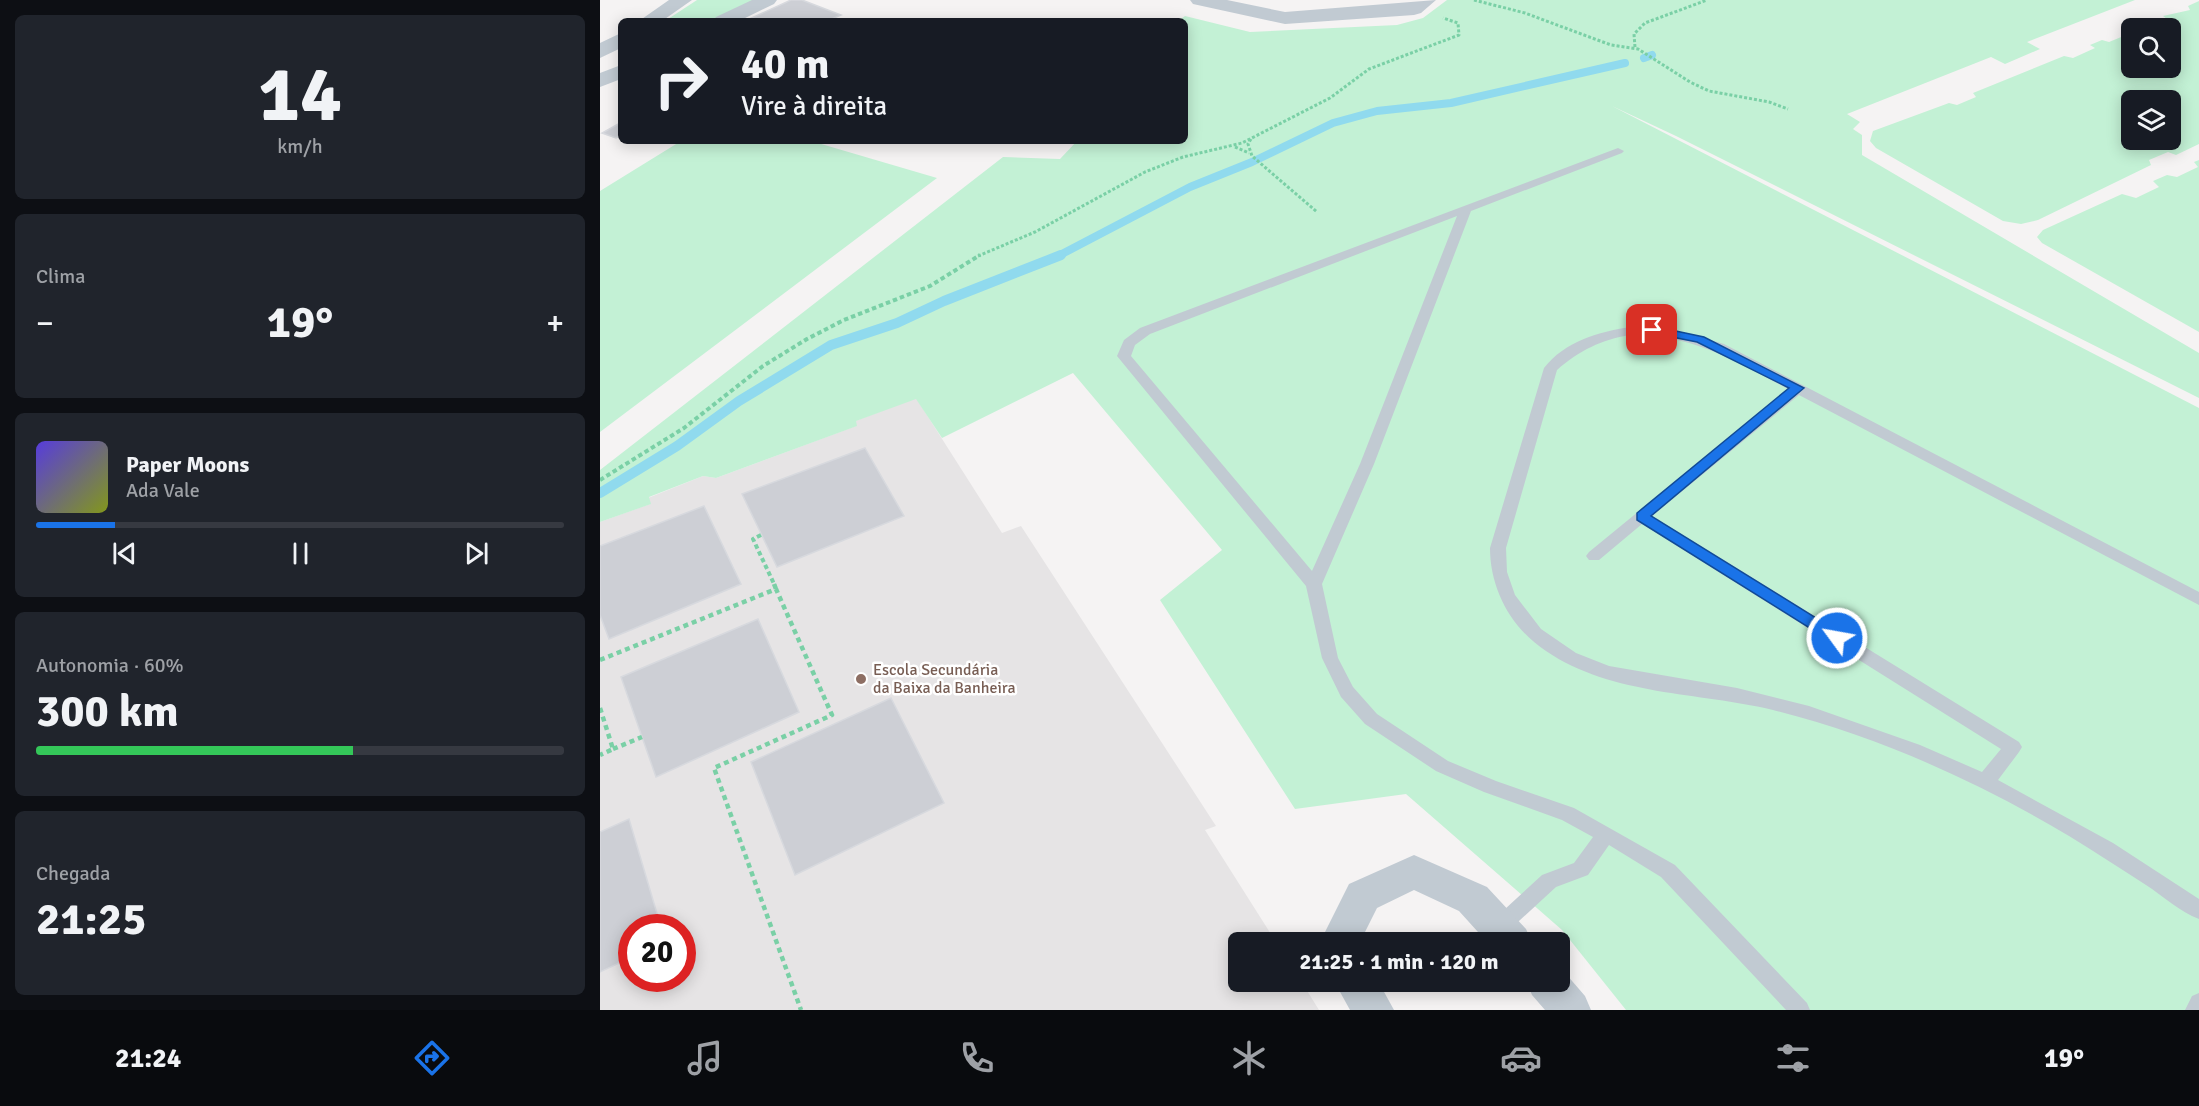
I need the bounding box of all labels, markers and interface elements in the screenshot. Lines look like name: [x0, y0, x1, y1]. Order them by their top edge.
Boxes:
map controls: [2121, 18, 2181, 150]
button: search: [2121, 18, 2181, 78]
text: 40 m: [741, 39, 830, 90]
icon: right: [642, 42, 720, 120]
text: 14: [258, 47, 342, 143]
text: Vire à direita: [741, 90, 887, 123]
button: layers: [2121, 90, 2181, 150]
text: km/h: [277, 134, 323, 159]
text: Clima: [36, 264, 85, 289]
text: 19°: [267, 295, 333, 350]
text: −: [36, 303, 54, 344]
text: +: [546, 303, 564, 344]
pin: [1626, 304, 1677, 355]
icon: arrive: [1635, 313, 1668, 346]
text: Paper Moons: [126, 451, 249, 478]
text: Ada Vale: [126, 478, 200, 503]
icon: previous: [108, 537, 141, 570]
icon: pause: [284, 537, 317, 570]
icon: next: [460, 537, 493, 570]
position arrow: [1805, 606, 1869, 670]
text: Autonomia · 60%: [36, 653, 184, 678]
place label: Escola Secundária da Baixa da Banheira: [873, 660, 1016, 698]
marker: Escola Secundária da Baixa da Banheira: [854, 672, 868, 686]
text: 300 km: [36, 684, 179, 739]
text: Chegada: [36, 861, 110, 886]
text: 21:25: [36, 892, 146, 947]
speed limit sign: 20: [618, 914, 696, 992]
text: 21:25 · 1 min · 120 m: [1299, 948, 1499, 975]
icon: directions: [411, 1037, 453, 1079]
icon: music: [684, 1037, 726, 1079]
icon: phone: [956, 1037, 998, 1079]
icon: climate: [1228, 1037, 1270, 1079]
icon: car: [1500, 1037, 1542, 1079]
icon: filters: [1772, 1037, 1814, 1079]
text: 21:24: [115, 1042, 181, 1075]
text: 19°: [2044, 1042, 2084, 1075]

